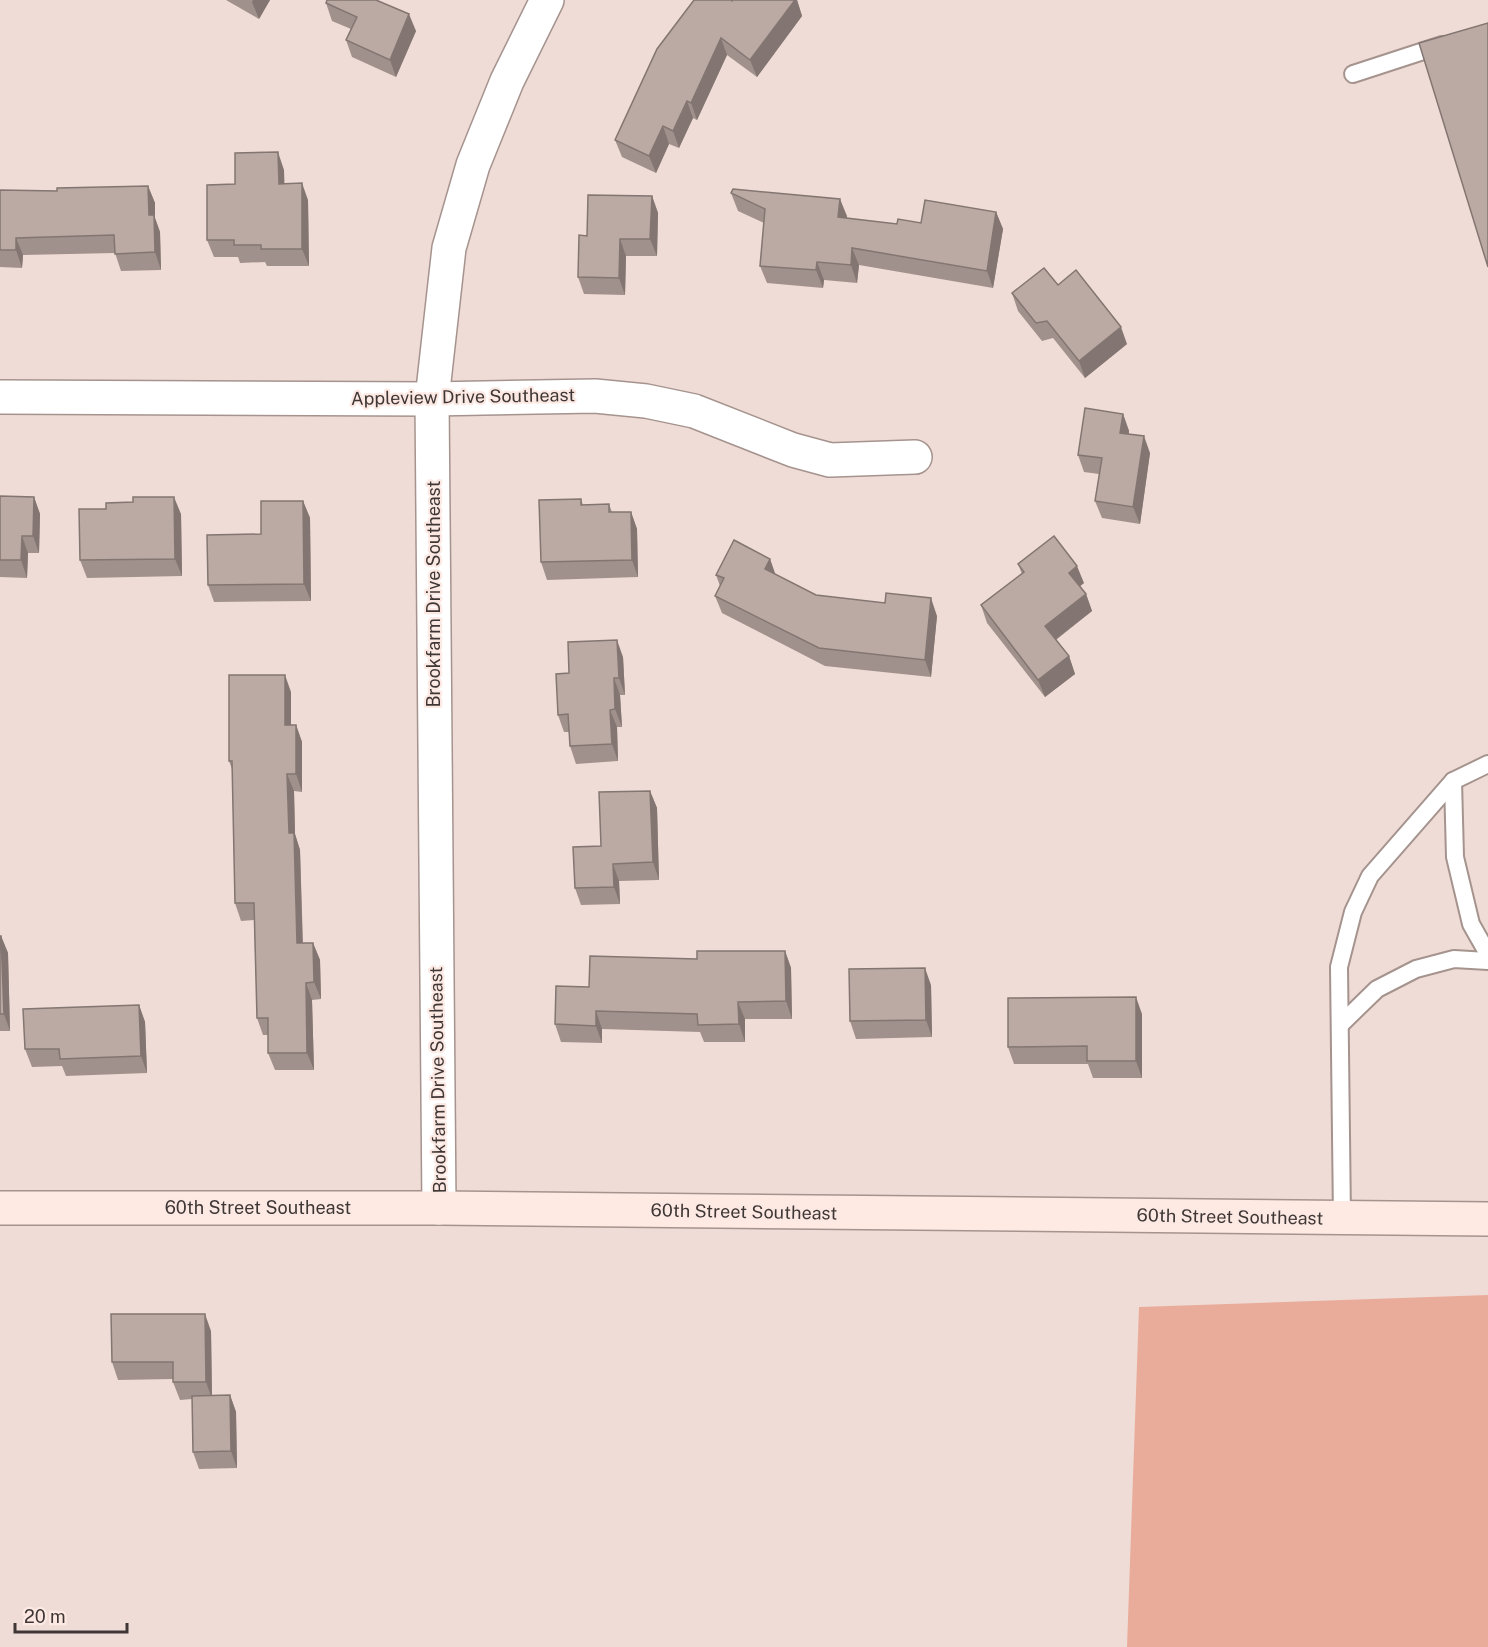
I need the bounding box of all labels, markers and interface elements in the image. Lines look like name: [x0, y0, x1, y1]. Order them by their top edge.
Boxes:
street label: Appleview Drive Southeast: [351, 384, 575, 409]
street label: Brookfarm Drive Southeast: [423, 481, 444, 707]
street label: Brookfarm Drive Southeast: [425, 966, 450, 1194]
street label: 60th Street Southeast: [165, 1197, 351, 1218]
street label: 60th Street Southeast: [650, 1199, 838, 1224]
street label: 60th Street Southeast: [1136, 1204, 1324, 1229]
scale bar: [15, 1596, 128, 1634]
text: 20 m: [24, 1606, 66, 1627]

